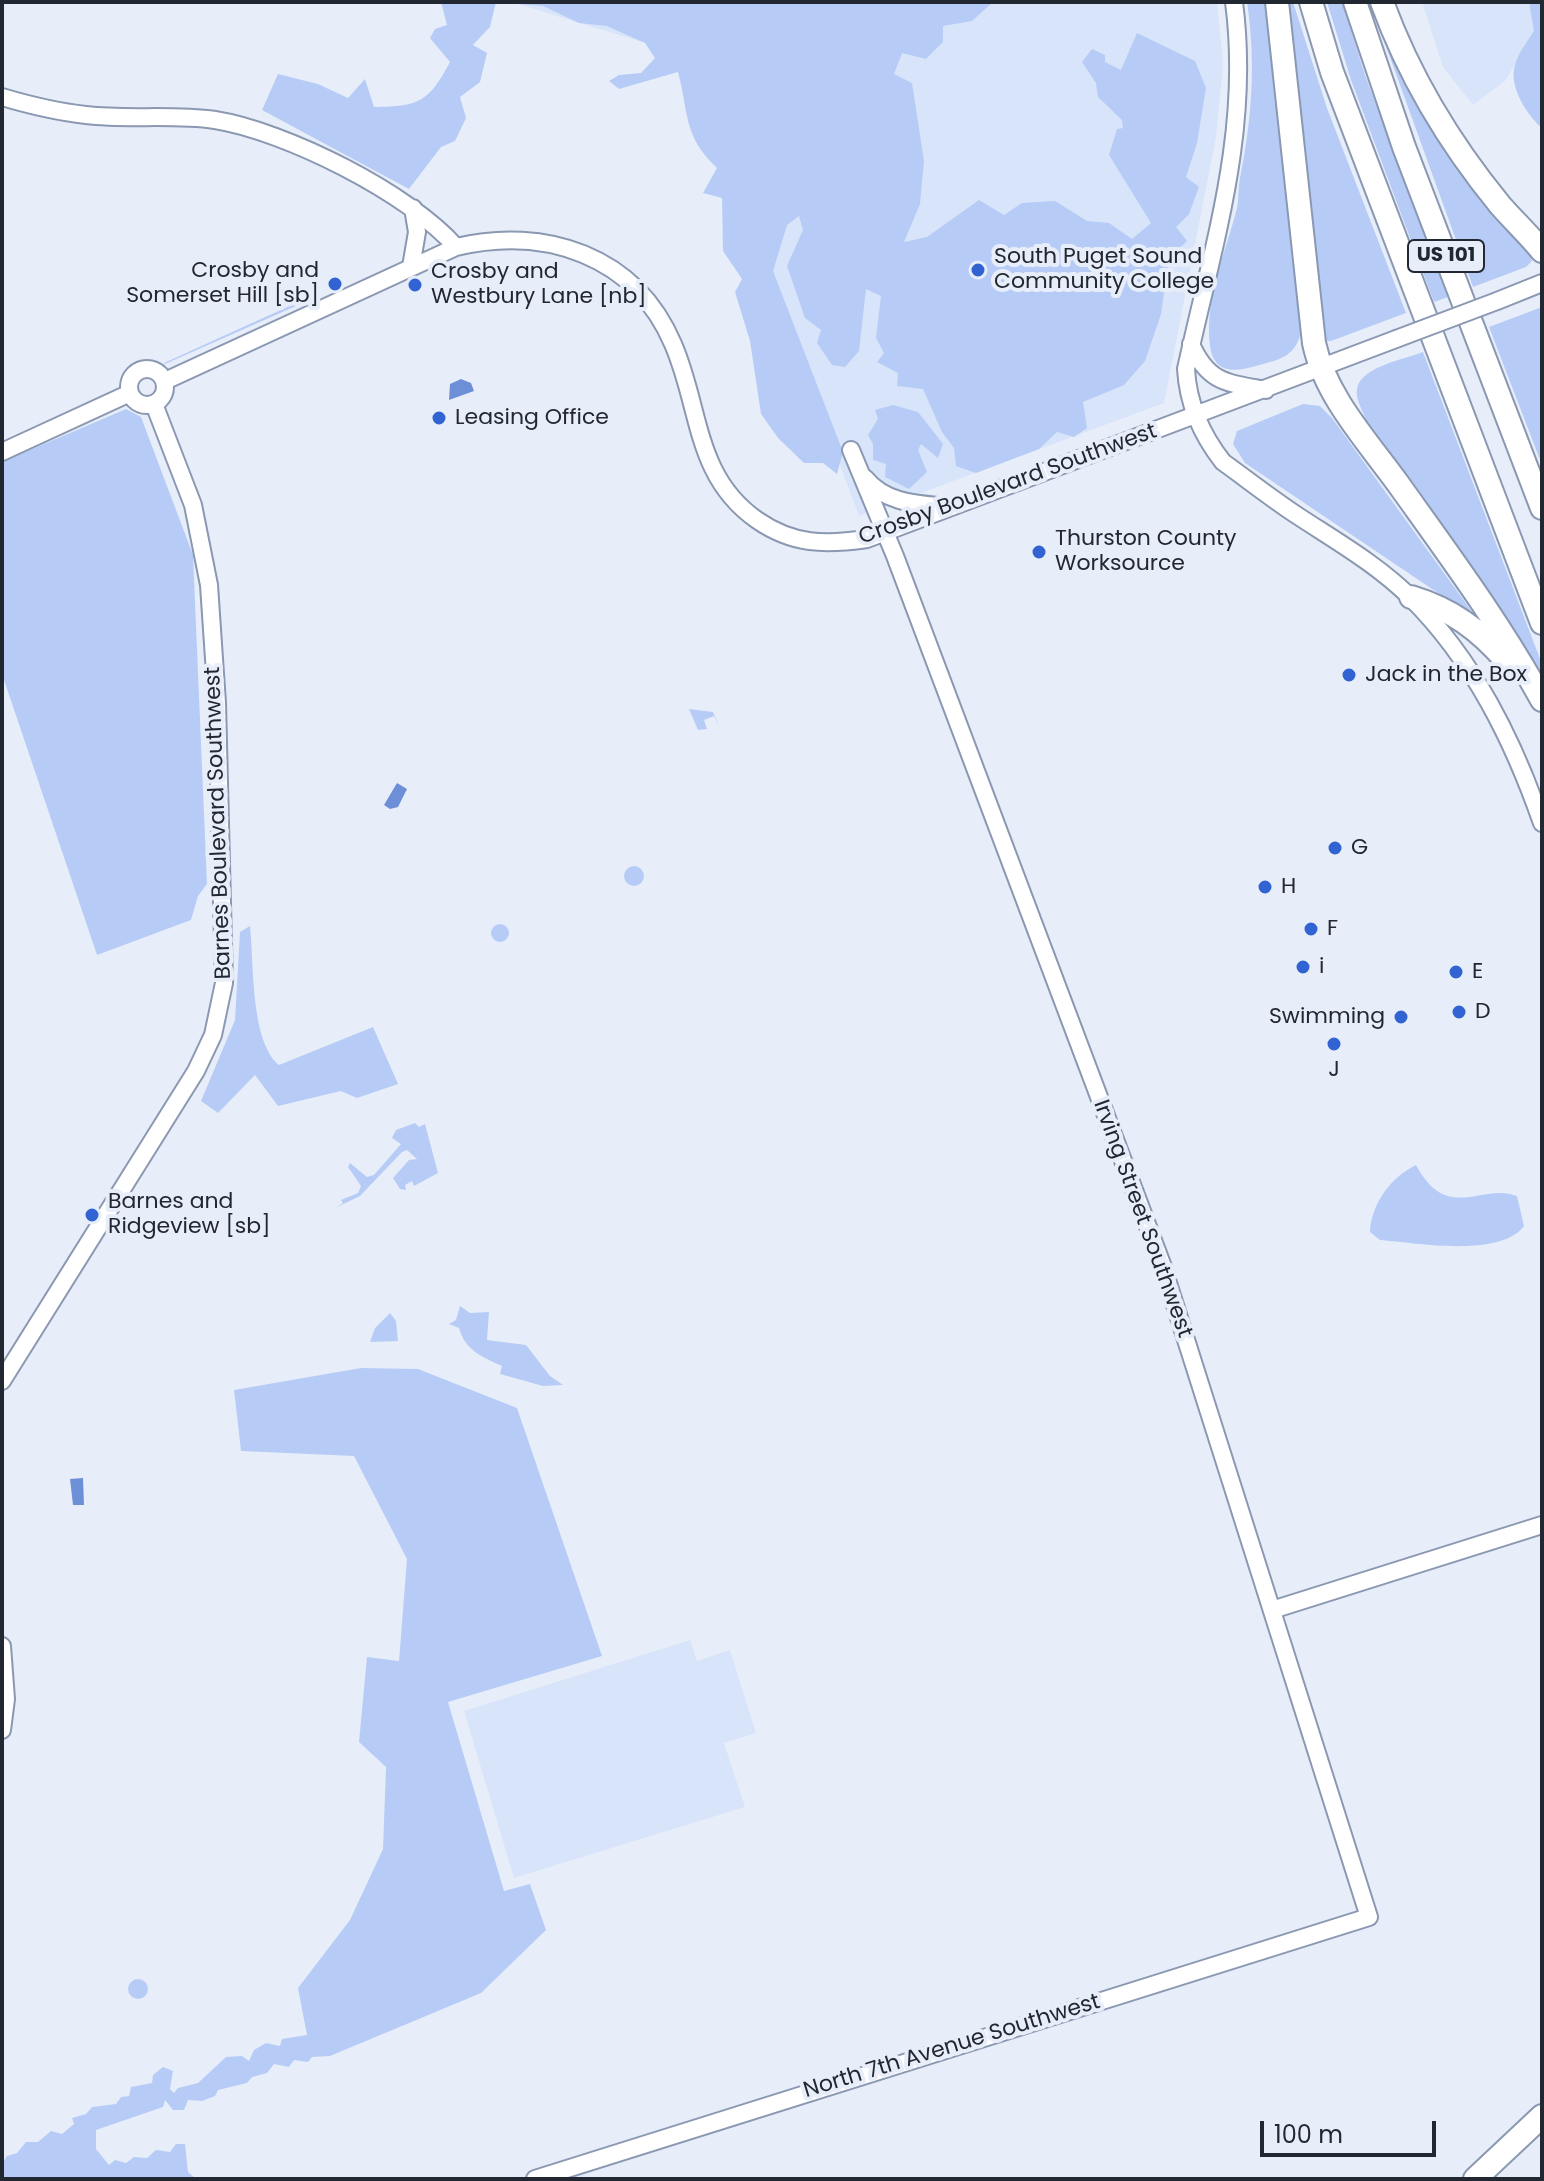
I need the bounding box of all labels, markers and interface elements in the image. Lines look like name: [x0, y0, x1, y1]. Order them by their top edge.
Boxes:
road number: US 101: [1408, 240, 1484, 272]
place label: South Puget Sound Community College: [994, 244, 1214, 296]
place label: Crosby and Somerset Hill [sb]: [126, 258, 319, 310]
place label: Crosby and Westbury Lane [nb]: [431, 259, 647, 310]
marker: South Puget Sound Community College: [969, 261, 987, 279]
marker: Crosby and Somerset Hill [sb]: [326, 275, 344, 293]
marker: Crosby and Westbury Lane [nb]: [406, 276, 424, 294]
place label: Leasing Office: [455, 405, 609, 431]
marker: Leasing Office: [430, 409, 448, 427]
street label: Crosby Boulevard Southwest: [855, 419, 1161, 551]
place label: Thurston County Worksource: [1055, 526, 1236, 578]
marker: Thurston County Worksource: [1030, 543, 1048, 561]
place label: Jack in the Box: [1365, 662, 1527, 688]
street label: Barnes Boulevard Southwest: [200, 666, 238, 980]
marker: Jack in the Box: [1340, 666, 1358, 684]
place label: G: [1351, 835, 1368, 861]
marker: G: [1326, 839, 1344, 857]
place label: H: [1281, 874, 1296, 900]
marker: H: [1256, 878, 1274, 896]
place label: F: [1327, 916, 1338, 942]
marker: F: [1302, 920, 1320, 938]
place label: i: [1319, 954, 1324, 980]
marker: i: [1294, 958, 1312, 976]
place label: E: [1472, 959, 1483, 985]
marker: E: [1447, 963, 1465, 981]
place label: D: [1475, 999, 1491, 1025]
marker: D: [1450, 1003, 1468, 1021]
place label: Swimming: [1269, 1004, 1385, 1030]
marker: Swimming: [1392, 1008, 1410, 1026]
marker: J: [1325, 1035, 1343, 1053]
place label: J: [1328, 1057, 1340, 1083]
street label: Irving Street Southwest: [1087, 1097, 1197, 1341]
place label: Barnes and Ridgeview [sb]: [108, 1189, 270, 1240]
marker: Barnes and Ridgeview [sb]: [83, 1206, 101, 1224]
street label: North 7th Avenue Southwest: [801, 1989, 1103, 2105]
scale bar: [1264, 2105, 1440, 2155]
text: 100 m: [1274, 2118, 1343, 2151]

